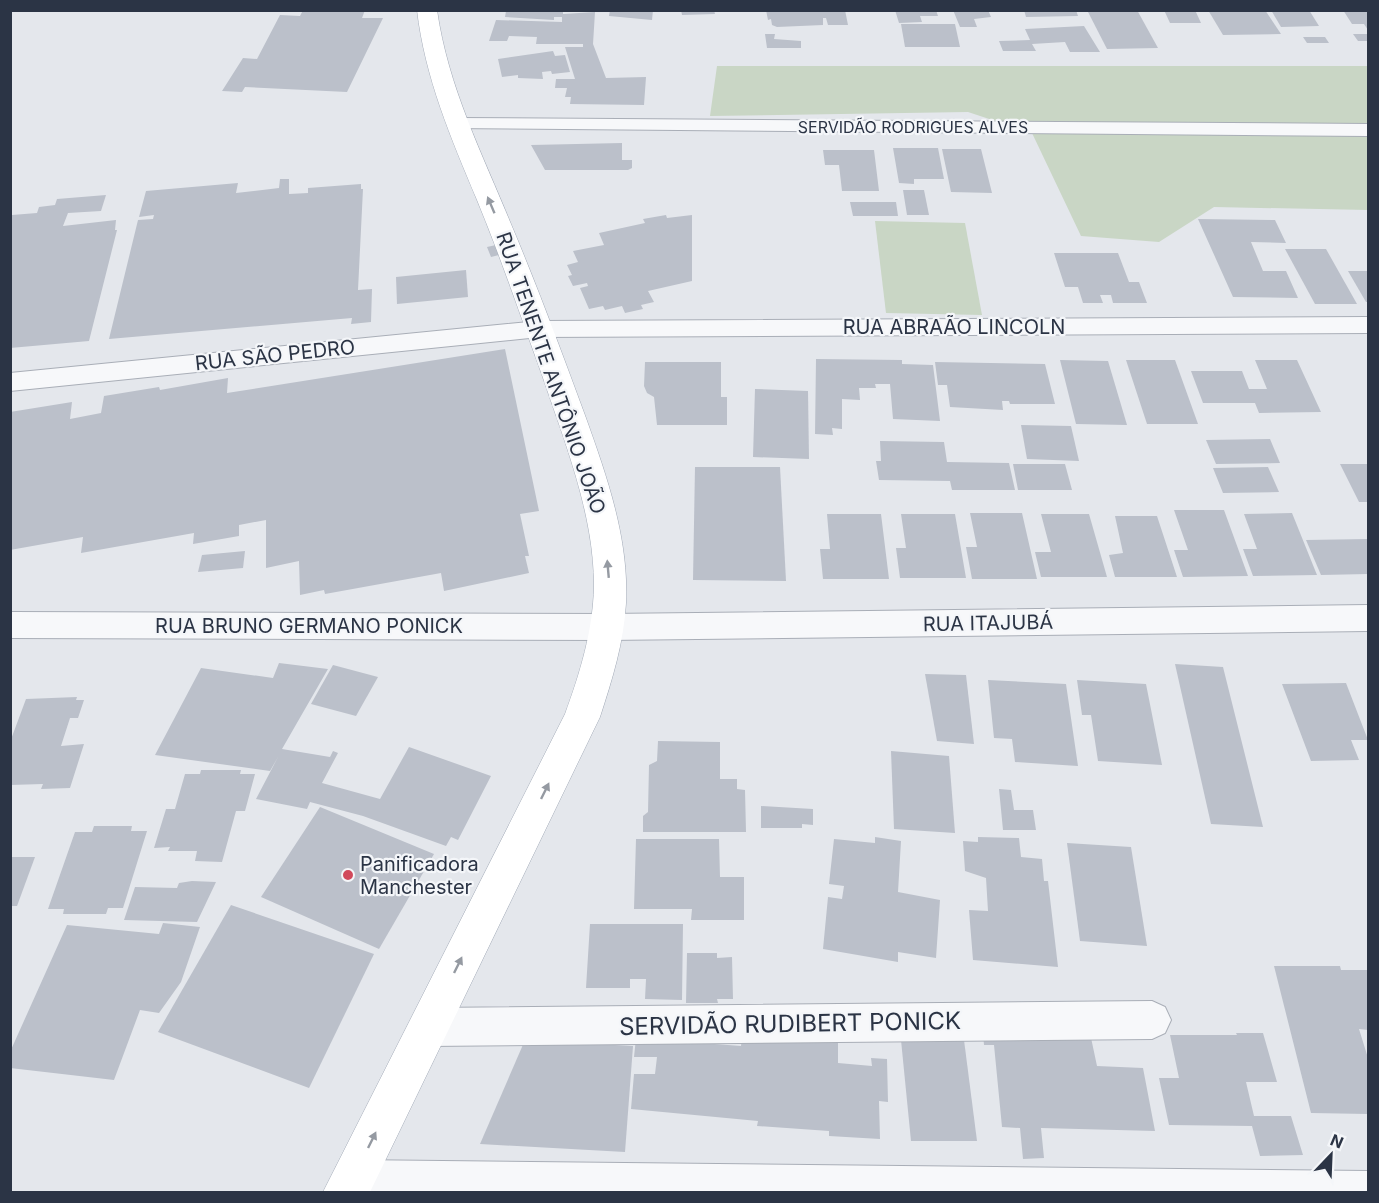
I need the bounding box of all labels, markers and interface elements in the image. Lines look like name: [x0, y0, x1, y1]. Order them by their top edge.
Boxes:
street label: SERVIDÃO RODRIGUES ALVES: [798, 117, 1028, 137]
one-way arrow: [486, 196, 495, 214]
street label: RUA TENENTE ANTÔNIO JOÃO: [491, 228, 612, 517]
street label: RUA ABRAÃO LINCOLN: [843, 314, 1065, 339]
street label: RUA SÃO PEDRO: [194, 334, 356, 375]
one-way arrow: [603, 559, 613, 578]
street label: RUA ITAJUBÁ: [923, 609, 1054, 636]
street label: RUA BRUNO GERMANO PONICK: [155, 614, 463, 638]
one-way arrow: [540, 782, 550, 799]
place label: Panificadora Manchester: [360, 852, 479, 899]
marker: Panificadora Manchester: [341, 868, 355, 882]
one-way arrow: [454, 957, 463, 974]
street label: SERVIDÃO RUDIBERT PONICK: [619, 1006, 961, 1041]
north arrow: [1301, 1125, 1361, 1185]
text: N: [1327, 1130, 1346, 1153]
one-way arrow: [367, 1132, 377, 1149]

